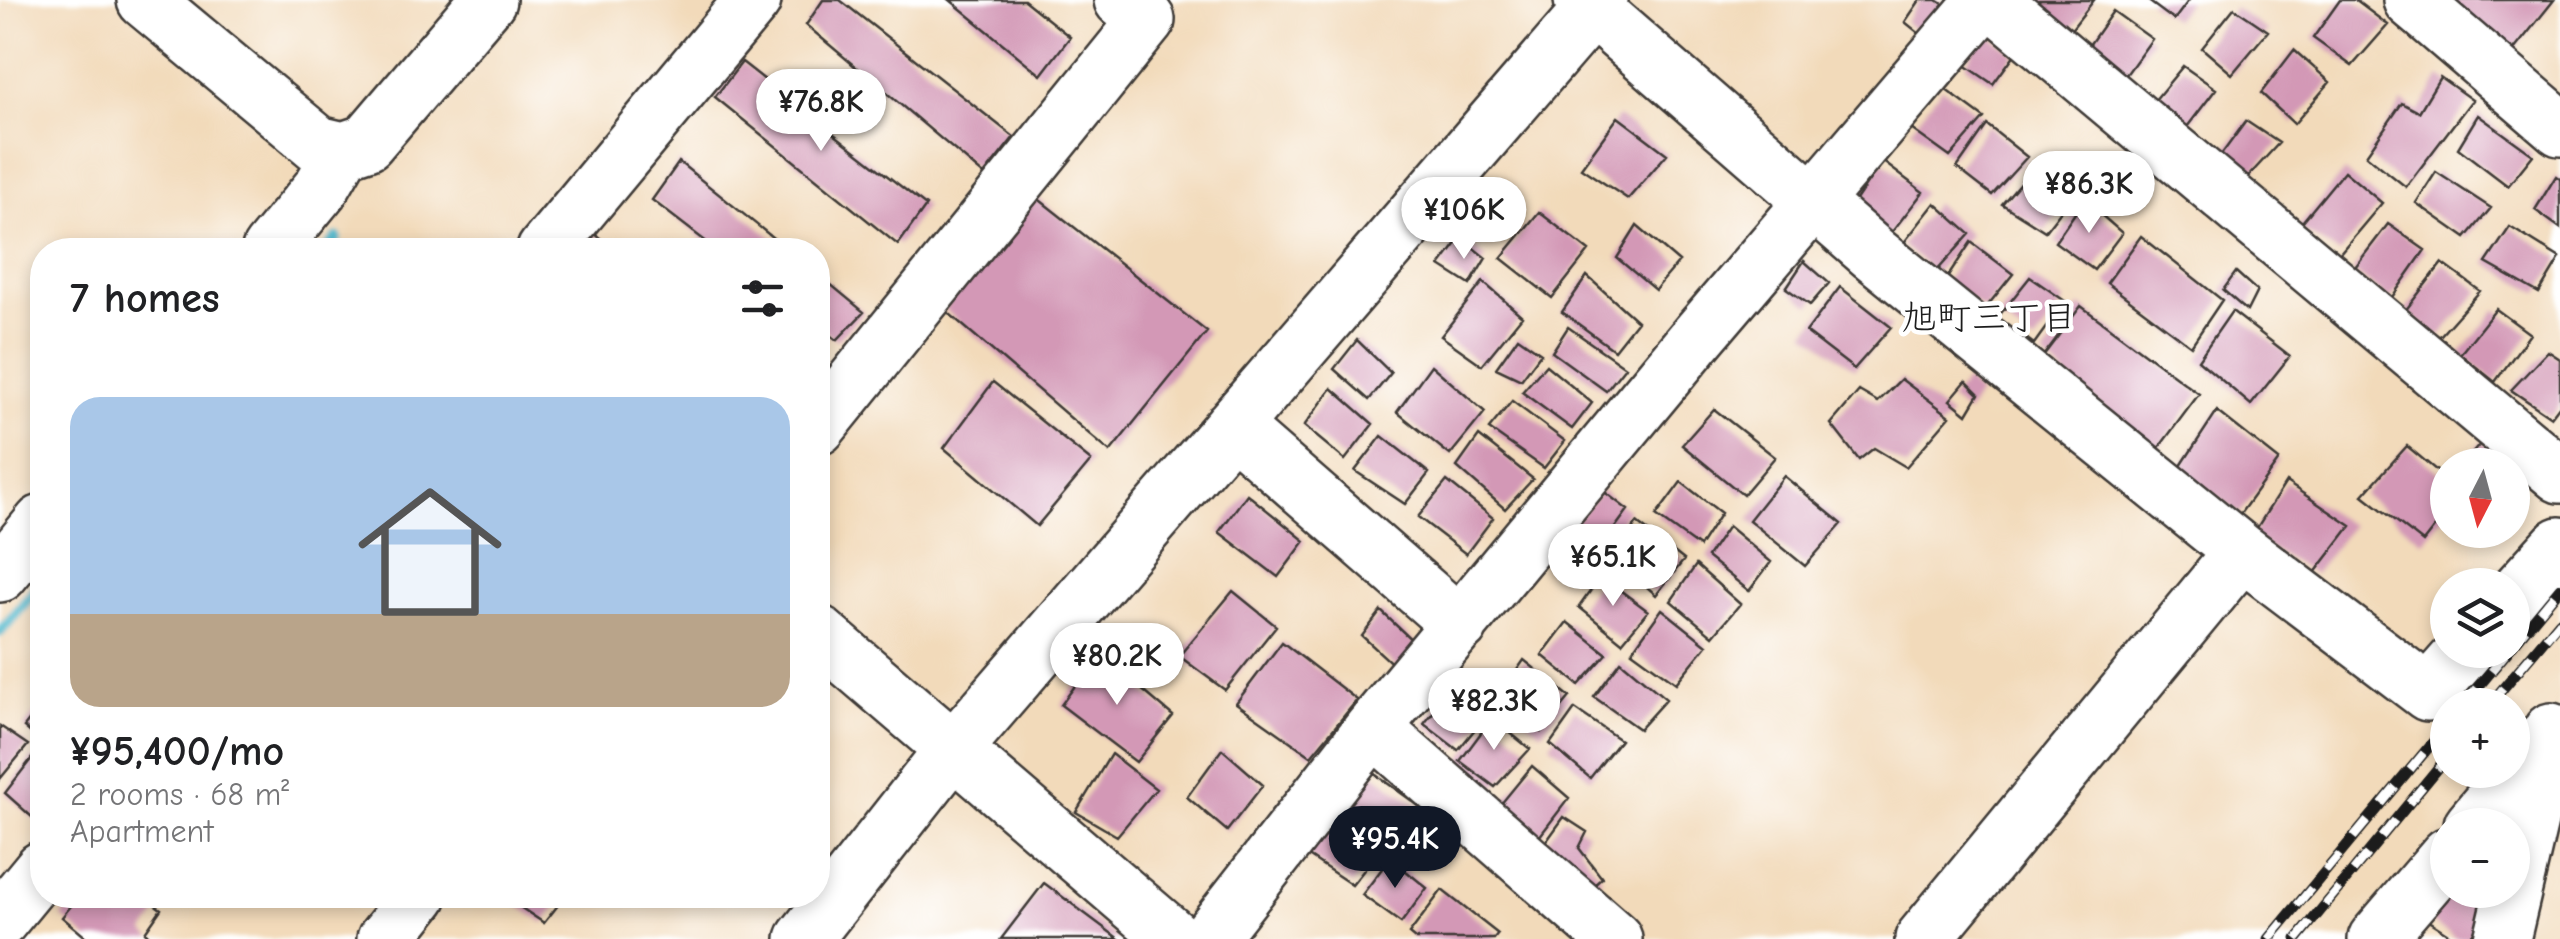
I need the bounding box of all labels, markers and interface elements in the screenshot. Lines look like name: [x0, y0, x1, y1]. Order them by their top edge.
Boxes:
pin: ¥76.8K: [740, 69, 902, 154]
text: ¥76.8K: [778, 83, 864, 120]
pin: ¥86.3K: [2008, 151, 2170, 236]
text: ¥86.3K: [2045, 165, 2133, 202]
pin: ¥106K: [1394, 177, 1534, 262]
text: ¥106K: [1423, 191, 1505, 228]
icon: filters: [735, 271, 790, 326]
text: 7 homes: [70, 274, 220, 323]
district label: 旭町三丁目: [1901, 297, 2077, 338]
north arrow: [2430, 448, 2530, 548]
map controls: [2430, 448, 2530, 908]
icon: home: [340, 462, 520, 642]
pin: ¥65.1K: [1532, 524, 1694, 609]
text: ¥65.1K: [1570, 538, 1656, 575]
button: layers: [2430, 568, 2530, 668]
pin: ¥80.2K: [1036, 623, 1198, 708]
text: ¥80.2K: [1072, 637, 1162, 674]
pin: ¥82.3K: [1413, 668, 1575, 753]
text: ¥82.3K: [1450, 682, 1538, 719]
button: +: [2430, 688, 2530, 788]
text: ¥95,400/mo: [70, 727, 284, 776]
text: 2 rooms · 68 m²: [70, 776, 289, 813]
pin: ¥95.4K: [1314, 806, 1476, 891]
button: −: [2430, 808, 2530, 908]
text: Apartment: [70, 813, 213, 850]
text: ¥95.4K: [1351, 820, 1439, 857]

